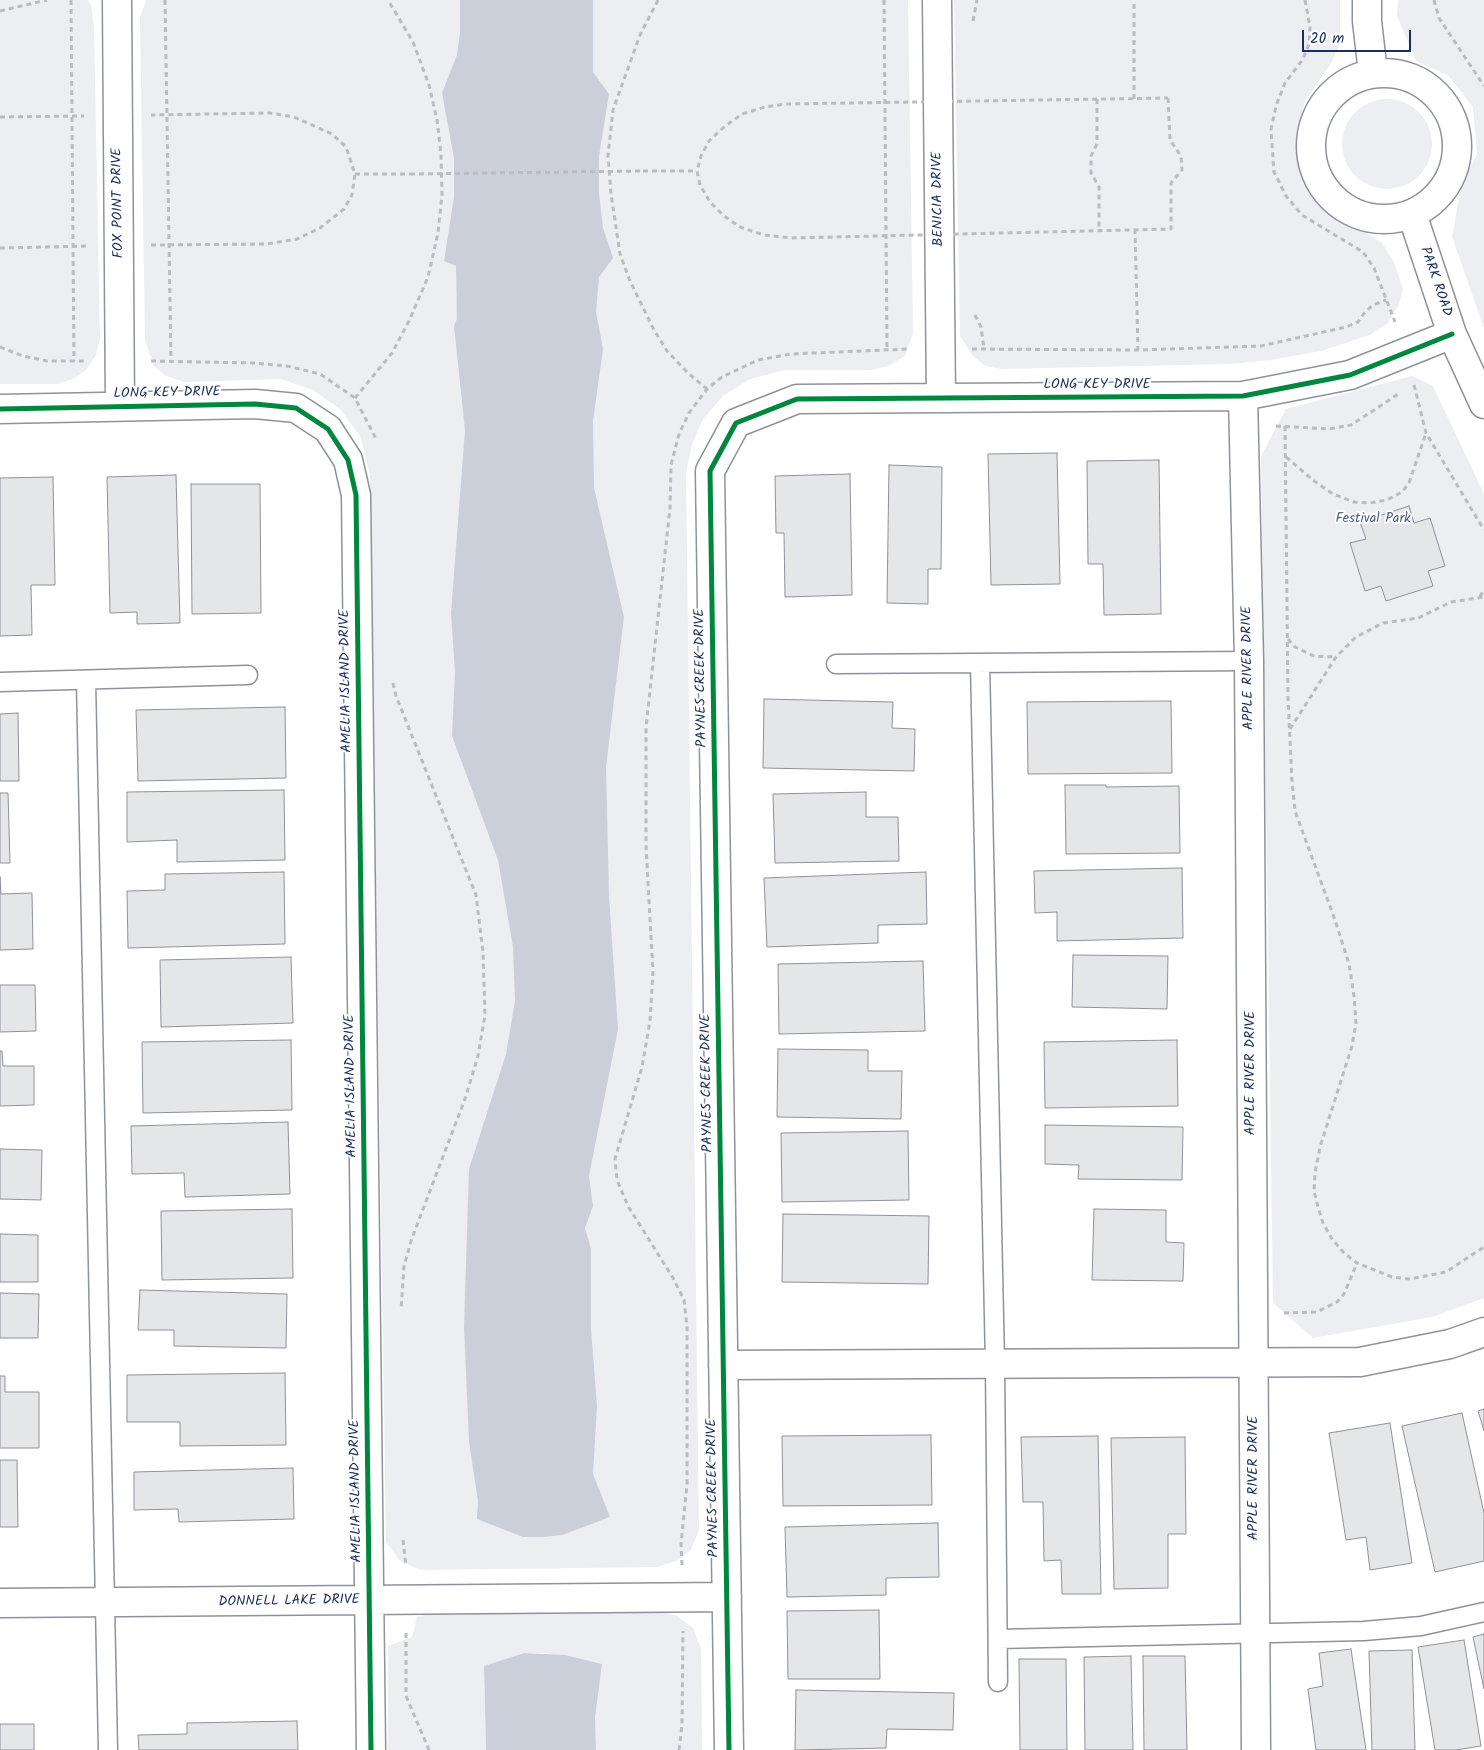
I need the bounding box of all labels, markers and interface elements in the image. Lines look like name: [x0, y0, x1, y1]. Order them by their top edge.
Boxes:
scale bar: [1304, 20, 1413, 52]
text: 20 m: [1310, 27, 1344, 51]
street label: FOX POINT DRIVE: [110, 148, 128, 258]
street label: BENICIA DRIVE: [930, 151, 948, 247]
street label: PARK ROAD: [1415, 245, 1455, 319]
street label: LONG KEY DRIVE: [1043, 378, 1151, 394]
street label: LONG KEY DRIVE: [113, 385, 221, 403]
park label: Festival Park: [1335, 512, 1411, 528]
street label: APPLE RIVER DRIVE: [1240, 606, 1258, 730]
street label: PAYNES CREEK DRIVE: [692, 608, 712, 748]
street label: AMELIA ISLAND DRIVE: [337, 609, 357, 753]
street label: APPLE RIVER DRIVE: [1244, 1011, 1260, 1135]
street label: PAYNES CREEK DRIVE: [698, 1013, 718, 1153]
street label: AMELIA ISLAND DRIVE: [342, 1014, 362, 1158]
street label: APPLE RIVER DRIVE: [1247, 1416, 1263, 1540]
street label: PAYNES CREEK DRIVE: [704, 1418, 724, 1558]
street label: AMELIA ISLAND DRIVE: [347, 1419, 367, 1563]
street label: DONNELL LAKE DRIVE: [218, 1592, 360, 1612]

